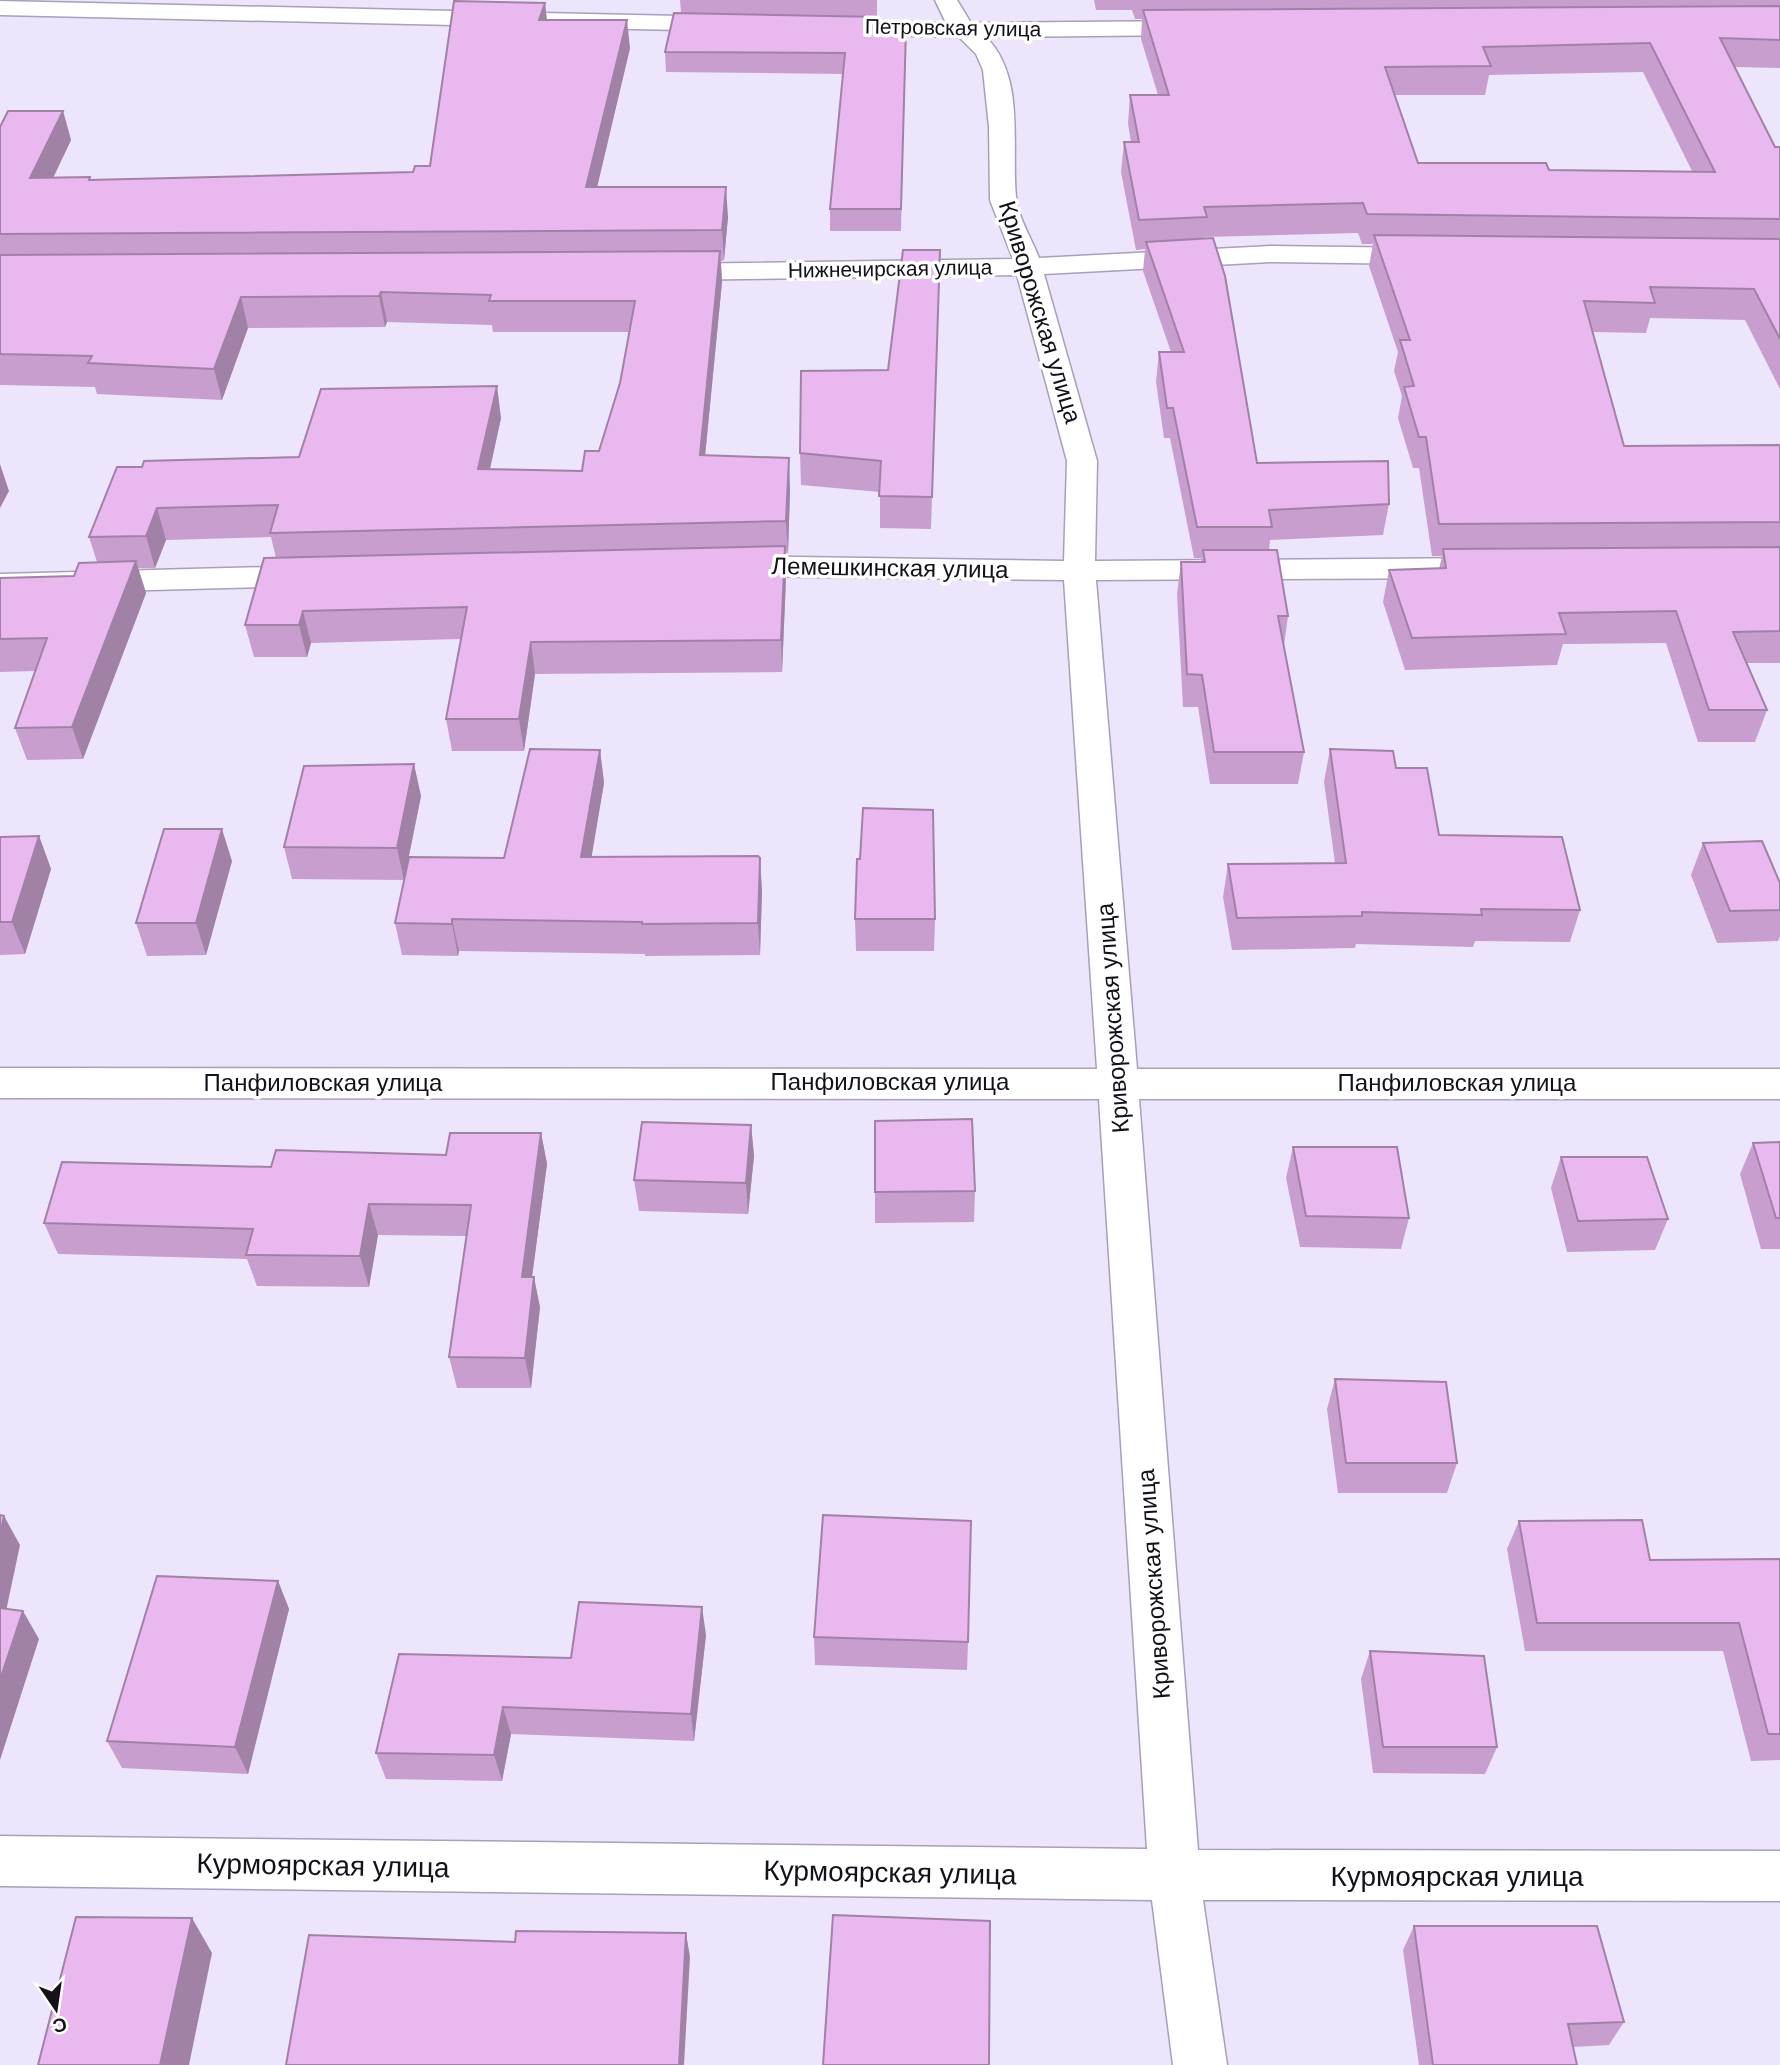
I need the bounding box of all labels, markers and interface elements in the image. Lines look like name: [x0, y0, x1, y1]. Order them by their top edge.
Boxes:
street label: Петровская улица: [865, 12, 1042, 44]
street label: Криворожская улица: [992, 197, 1089, 427]
street label: Нижнечирская улица: [788, 253, 993, 285]
street label: Лемешкинская улица: [771, 550, 1009, 585]
street label: Криворожская улица: [1089, 901, 1136, 1134]
street label: Панфиловская улица: [771, 1066, 1010, 1097]
street label: Панфиловская улица: [204, 1067, 443, 1098]
street label: Панфиловская улица: [1338, 1067, 1577, 1098]
street label: Криворожская улица: [1130, 1467, 1177, 1700]
street label: Курмоярская улица: [196, 1845, 450, 1886]
street label: Курмоярская улица: [763, 1852, 1017, 1893]
street label: Курмоярская улица: [1330, 1858, 1584, 1895]
north arrow: [21, 1974, 91, 2044]
text: С: [50, 2011, 69, 2039]

